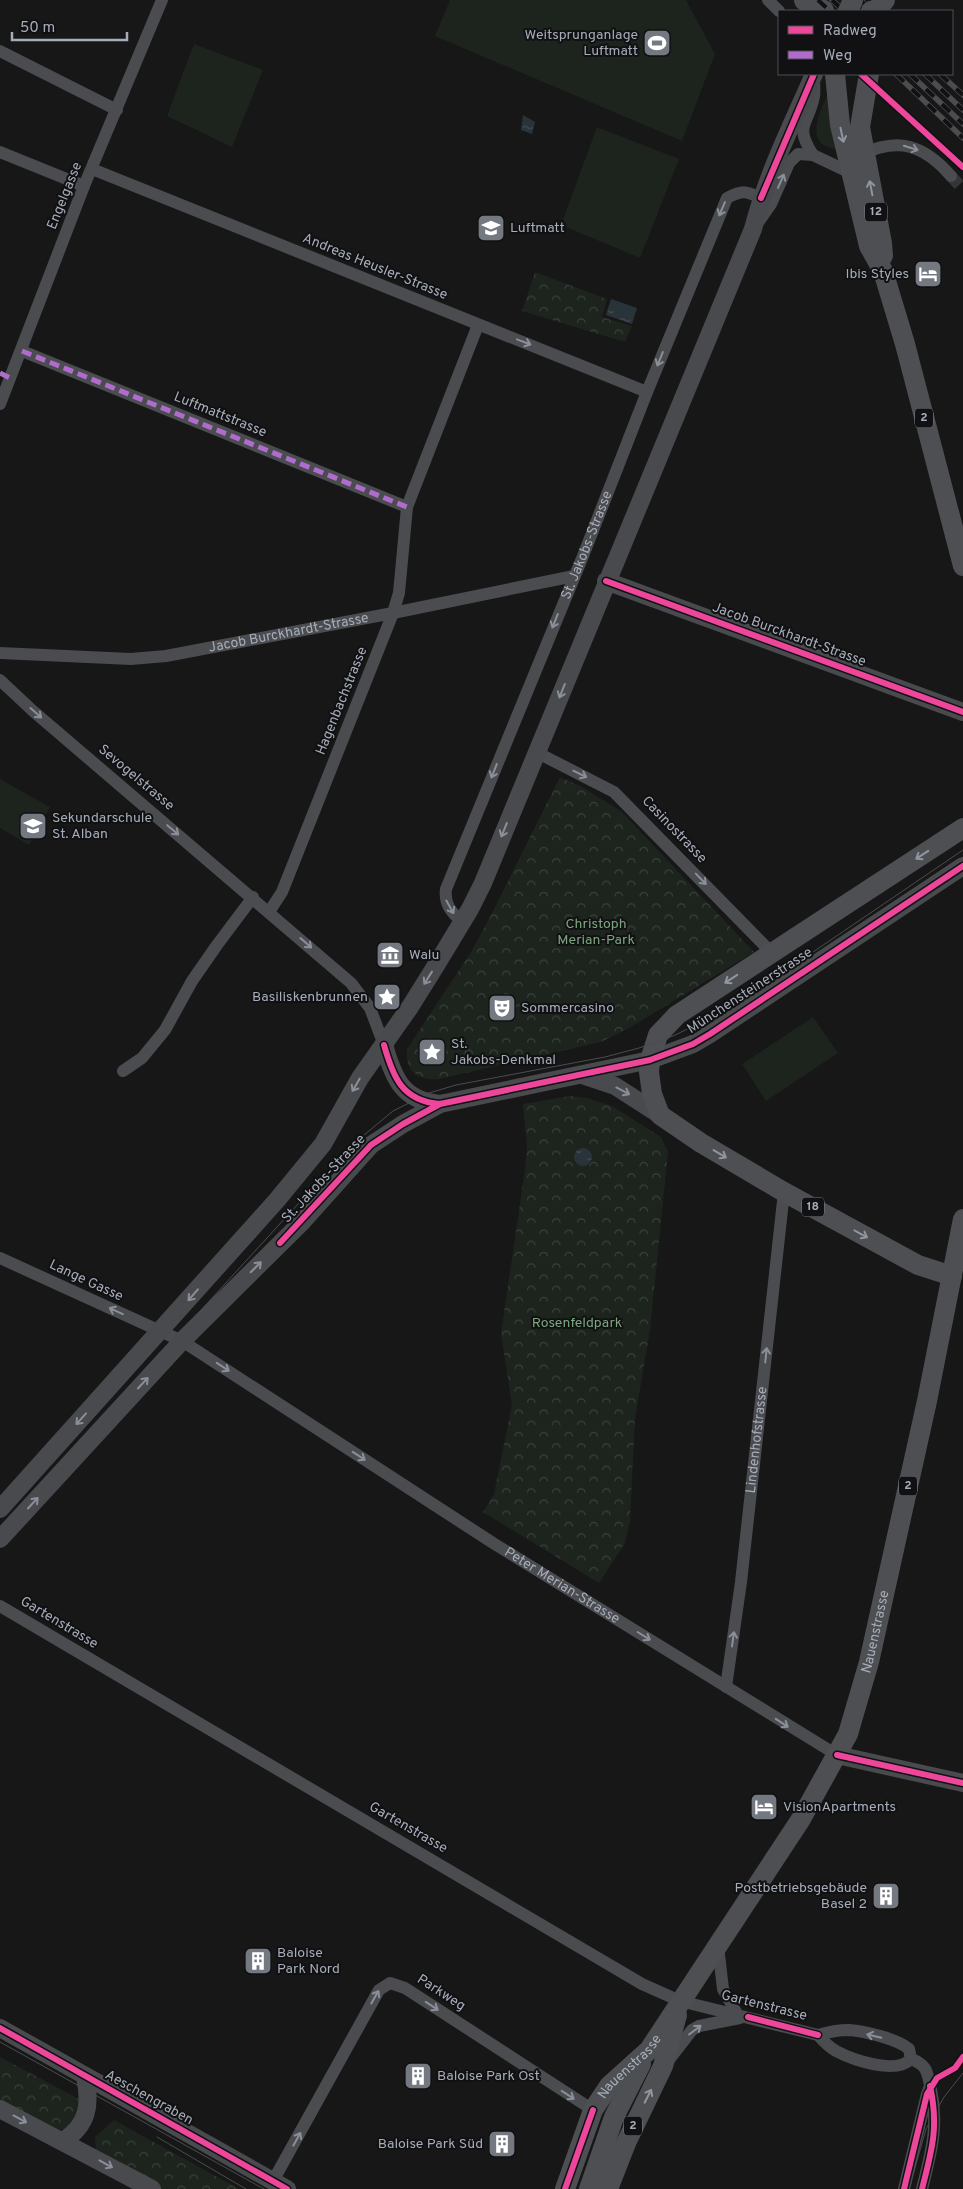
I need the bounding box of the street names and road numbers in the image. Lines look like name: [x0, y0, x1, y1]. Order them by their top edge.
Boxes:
street label: Engelgasse: [44, 160, 86, 232]
road number: 12: [865, 202, 887, 222]
street label: Andreas Heusler-Strasse: [300, 230, 450, 304]
street label: Luftmattstrasse: [171, 389, 269, 441]
road number: 2: [915, 408, 933, 428]
street label: St. Jakobs-Strasse: [558, 489, 616, 602]
street label: Jacob Burckhardt-Strasse: [710, 599, 868, 671]
street label: Jacob Burckhardt-Strasse: [207, 609, 370, 656]
street label: Hagenbachstrasse: [313, 644, 371, 758]
street label: Sevogelstrasse: [95, 741, 177, 815]
street label: Casinostrasse: [638, 793, 710, 867]
street label: Münchensteinerstrasse: [684, 944, 816, 1038]
street label: St. Jakobs-Strasse: [278, 1131, 370, 1227]
road number: 18: [802, 1198, 824, 1216]
street label: Lange Gasse: [46, 1256, 126, 1306]
street label: Lindenhofstrasse: [742, 1386, 771, 1494]
road number: 2: [899, 1476, 917, 1495]
street label: Peter Merian-Strasse: [501, 1544, 623, 1628]
street label: Nauenstrasse: [858, 1589, 893, 1675]
street label: Gartenstrasse: [17, 1593, 101, 1653]
street label: Gartenstrasse: [366, 1799, 450, 1857]
street label: Parkweg: [414, 1971, 468, 2015]
street label: Gartenstrasse: [719, 1987, 809, 2025]
street label: Nauenstrasse: [594, 2031, 665, 2102]
street label: Aeschengraben: [102, 2067, 196, 2129]
road number: 2: [624, 2116, 642, 2136]

